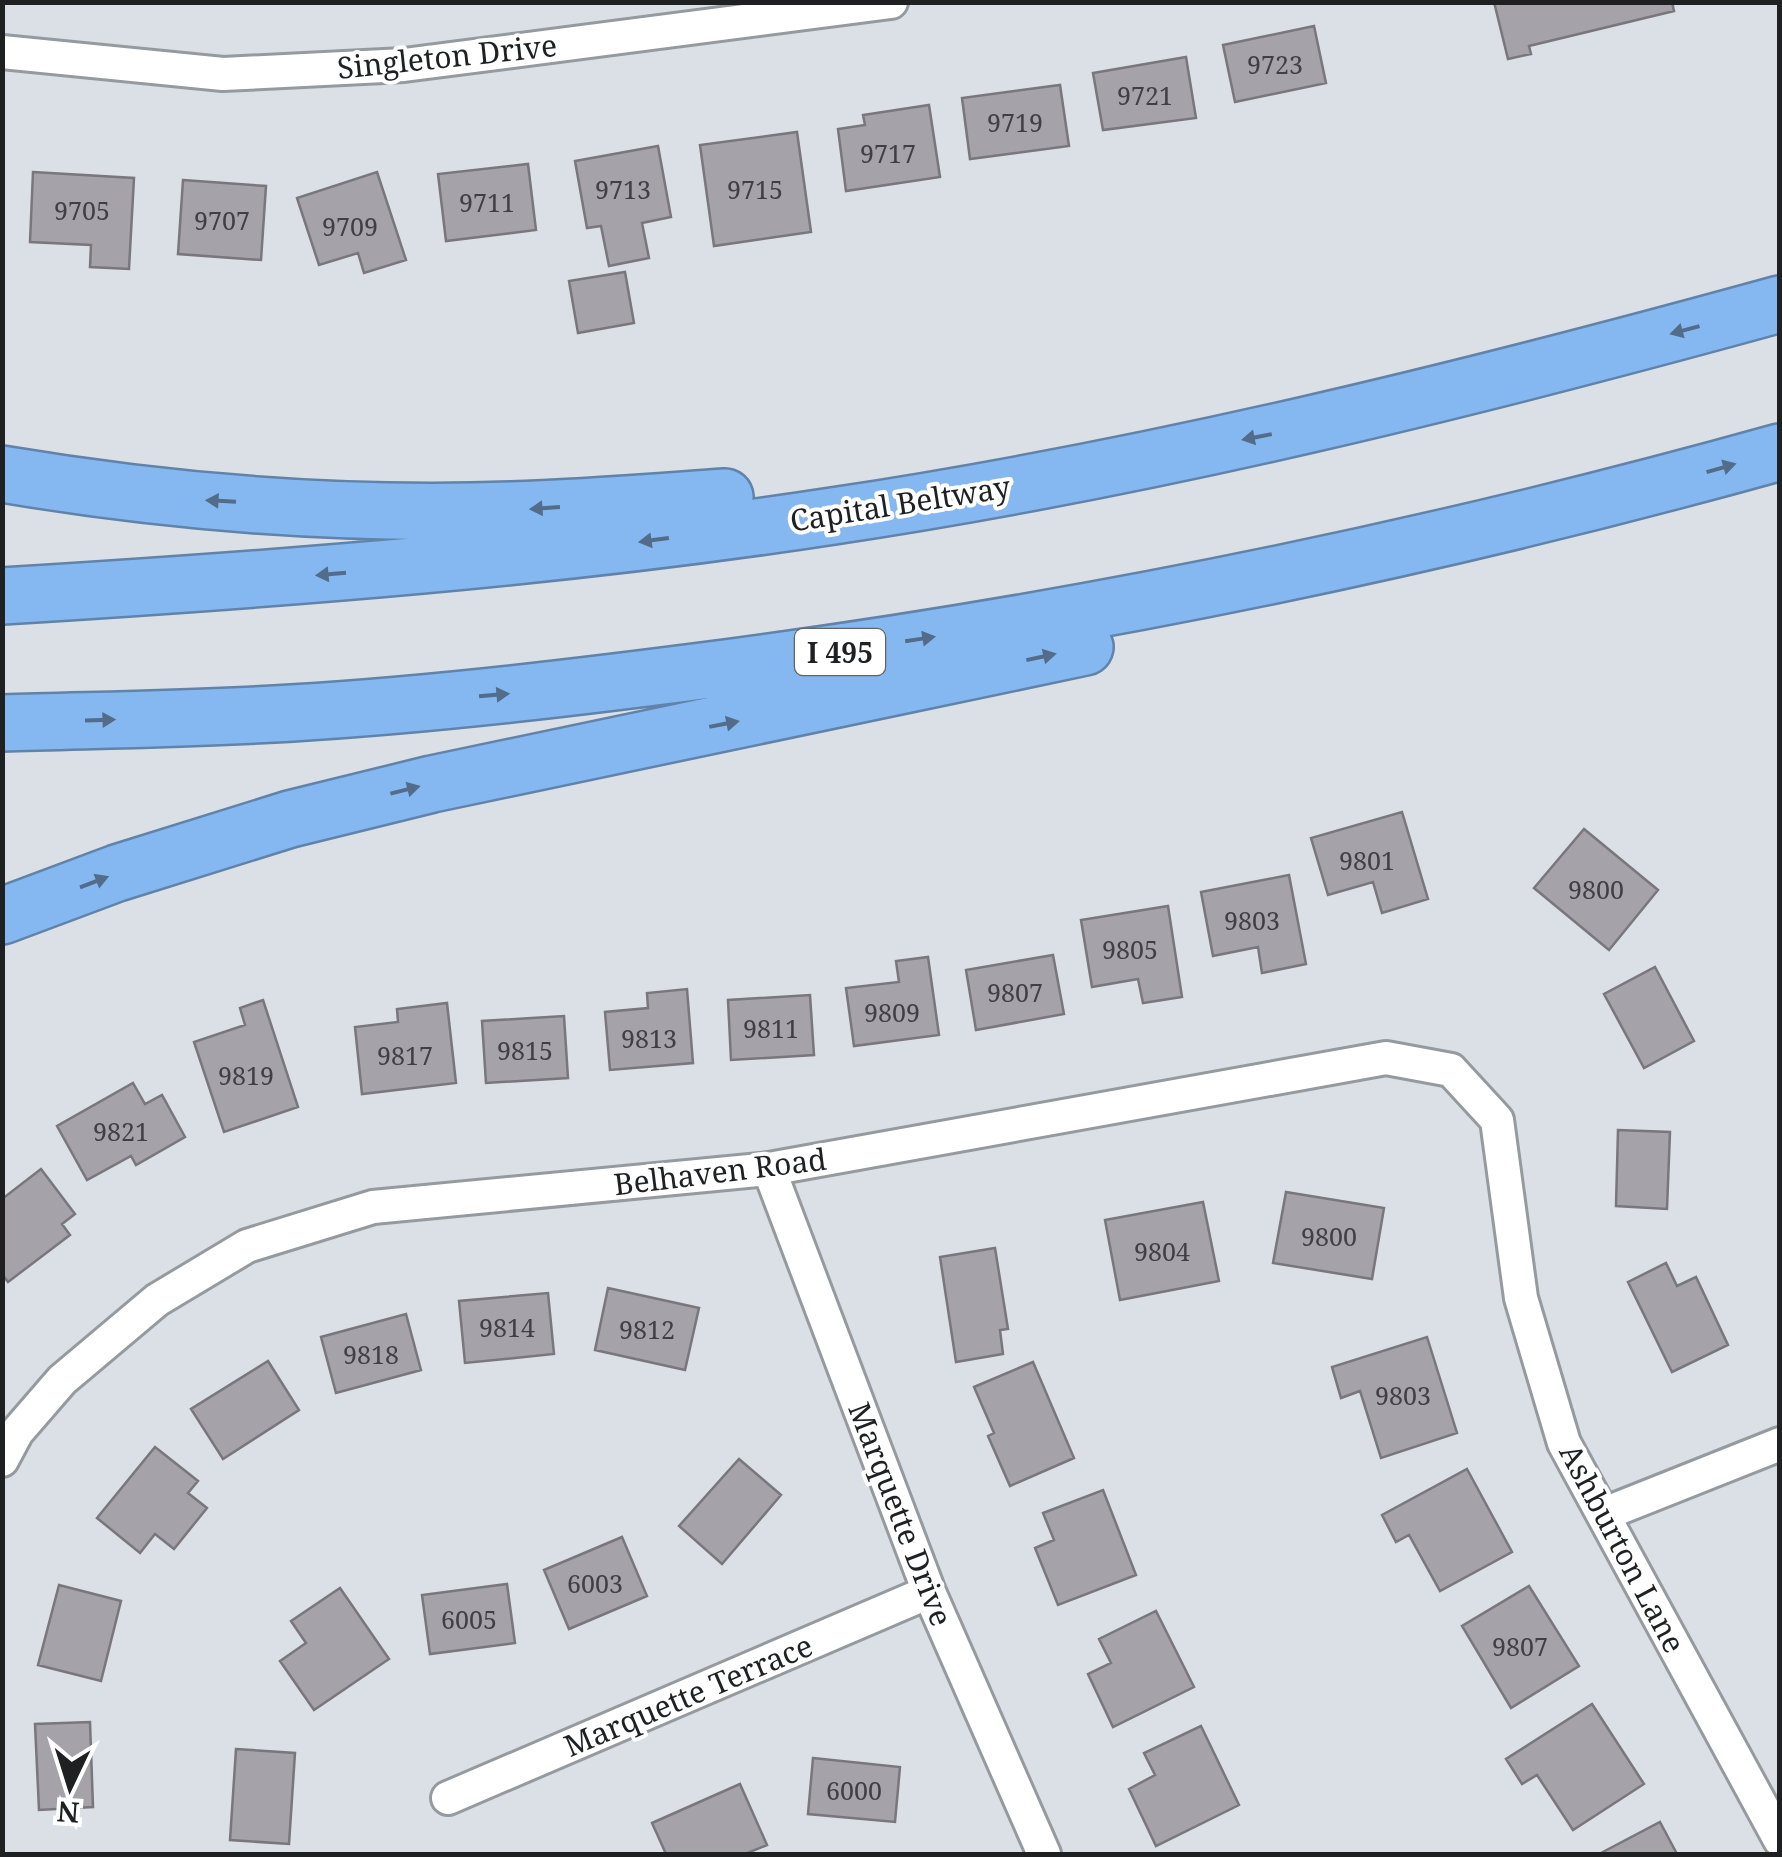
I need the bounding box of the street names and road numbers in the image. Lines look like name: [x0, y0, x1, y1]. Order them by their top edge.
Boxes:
street label: Singleton Drive: [335, 24, 559, 88]
street label: Capital Beltway: [787, 465, 1013, 541]
road number: I 495: [795, 629, 885, 675]
street label: Belhaven Road: [611, 1138, 829, 1204]
street label: Marquette Drive: [839, 1396, 963, 1632]
street label: Ashburton Lane: [1551, 1436, 1695, 1660]
street label: Marquette Terrace: [558, 1624, 818, 1766]

